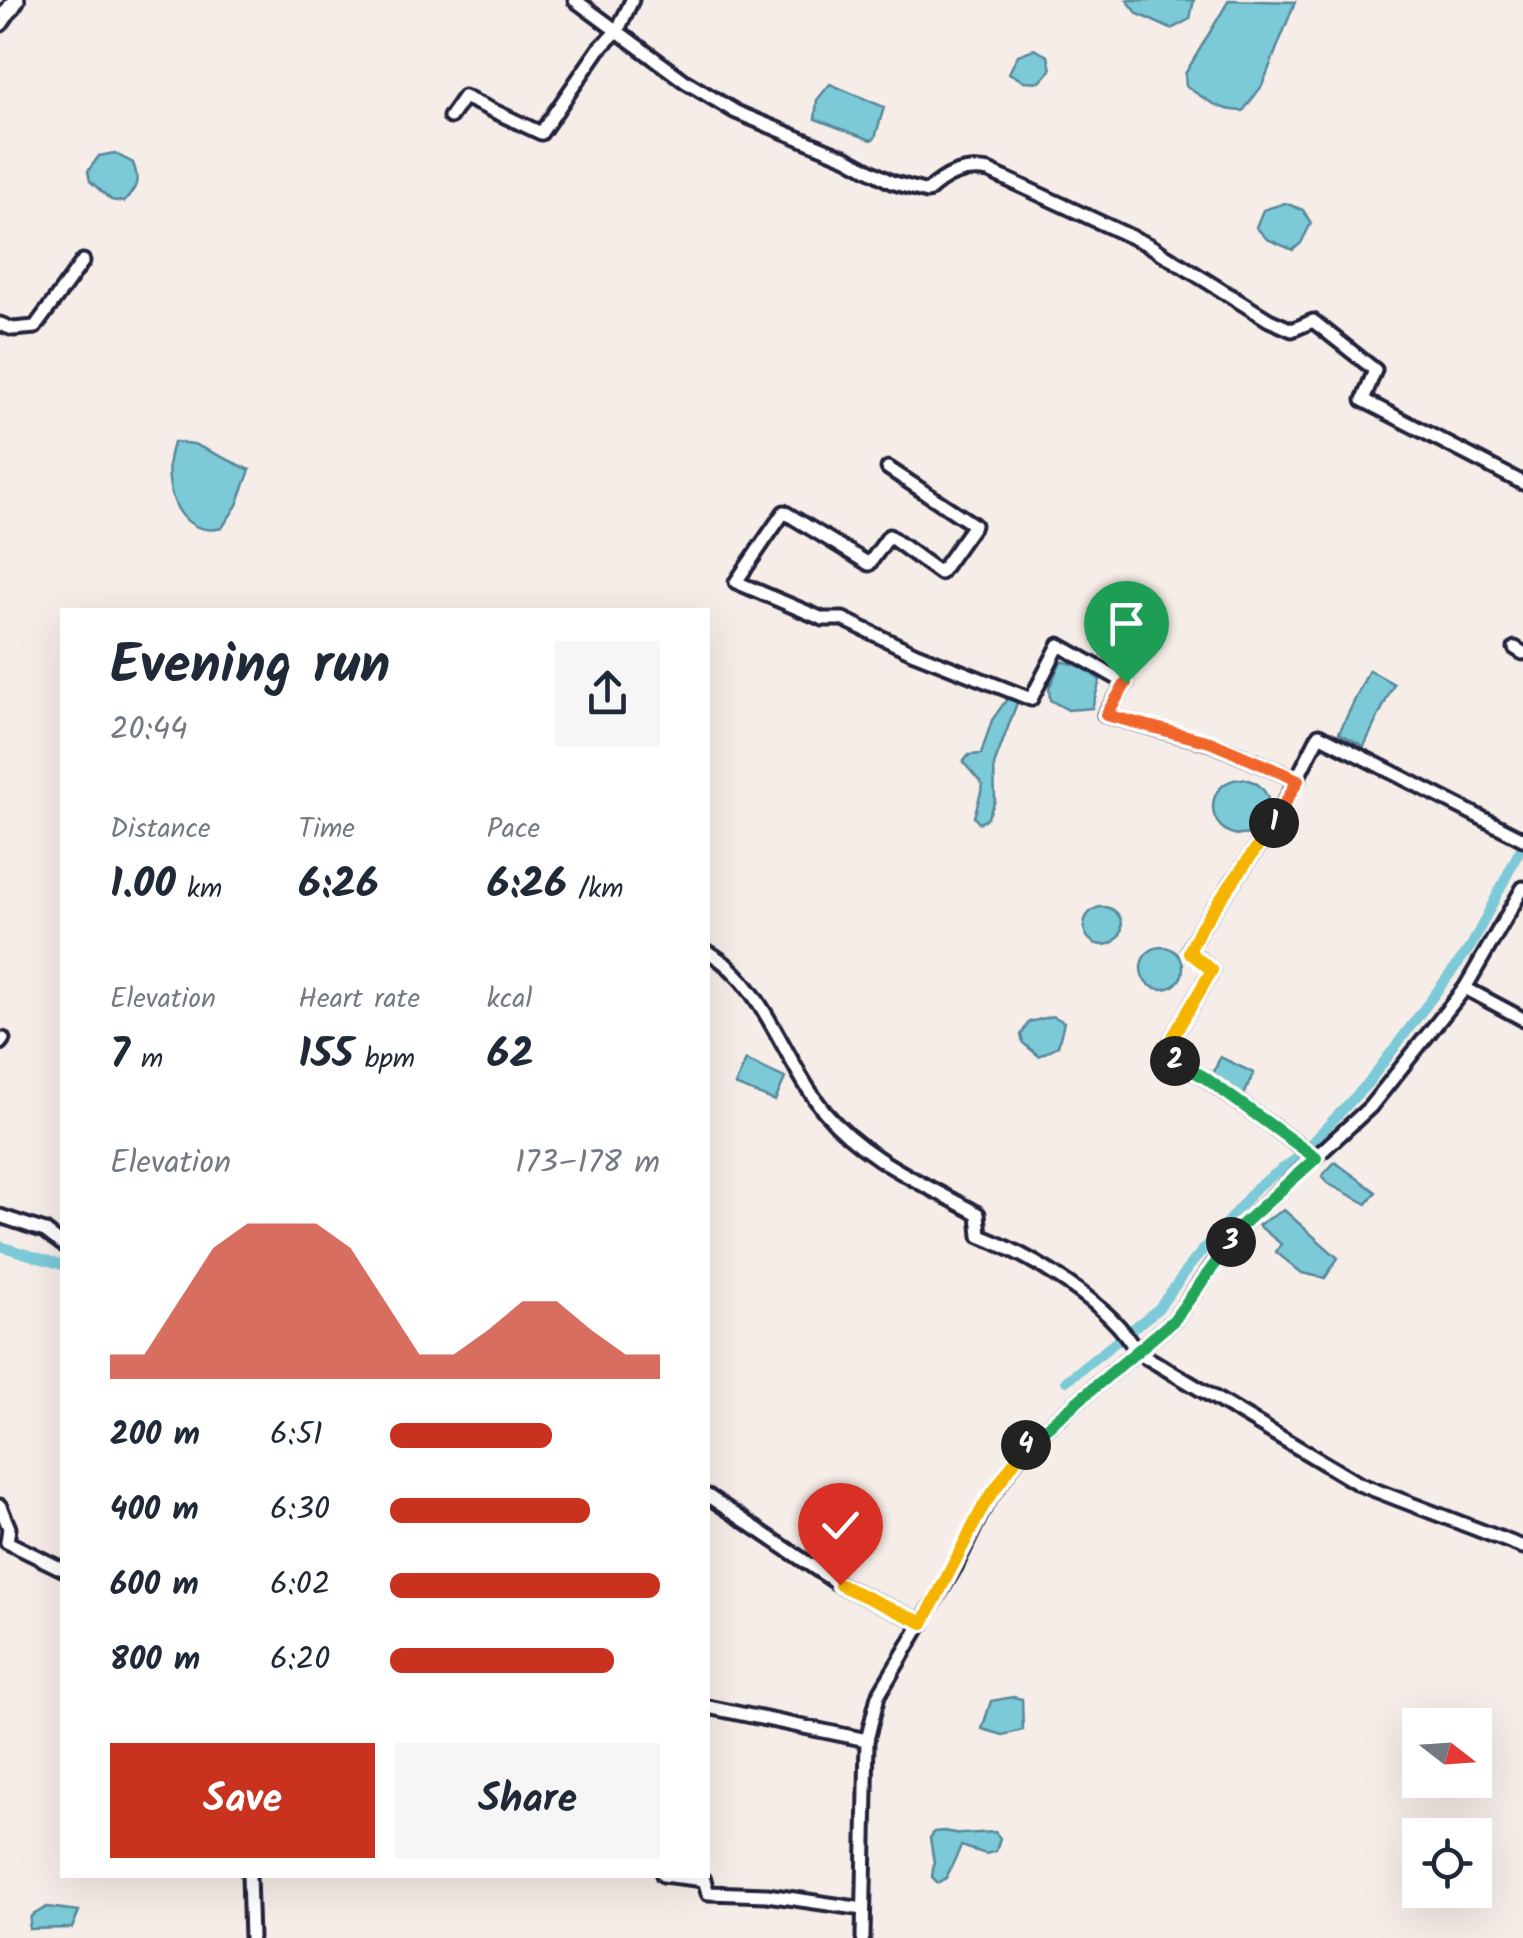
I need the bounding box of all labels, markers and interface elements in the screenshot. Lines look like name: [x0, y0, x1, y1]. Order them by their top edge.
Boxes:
pin: [1084, 581, 1169, 684]
icon: arrive: [1099, 596, 1154, 651]
text: Evening run: [110, 624, 390, 711]
button: share: [555, 641, 660, 746]
text: 20:44: [110, 705, 188, 756]
pin: 1: [1249, 798, 1299, 848]
text: 1: [1270, 800, 1278, 845]
text: Distance: [110, 807, 211, 852]
text: Time: [298, 807, 355, 852]
text: Pace: [487, 807, 540, 852]
text: 1.00: [110, 852, 176, 919]
text: 6:26: [298, 852, 379, 919]
text: 6:26: [487, 852, 567, 919]
text: km: [176, 867, 222, 912]
text: /km: [567, 867, 624, 912]
text: Elevation: [110, 977, 216, 1022]
text: Heart rate: [298, 977, 420, 1022]
text: kcal: [487, 977, 532, 1022]
text: 7: [110, 1022, 130, 1089]
text: 155: [298, 1022, 354, 1089]
text: 62: [487, 1022, 534, 1089]
pin: 2: [1150, 1036, 1200, 1086]
text: m: [130, 1037, 163, 1082]
text: bpm: [354, 1037, 415, 1082]
text: 2: [1167, 1038, 1183, 1083]
text: Elevation: [110, 1138, 231, 1189]
text: 173–178 m: [515, 1138, 660, 1189]
pin: 3: [1206, 1217, 1256, 1267]
text: 3: [1223, 1219, 1239, 1264]
text: 200 m: [110, 1410, 200, 1461]
text: 6:51: [270, 1410, 323, 1461]
pin: 4: [1001, 1420, 1051, 1470]
text: 4: [1018, 1422, 1034, 1467]
pin: [798, 1483, 883, 1586]
text: 400 m: [110, 1485, 199, 1536]
text: 6:30: [270, 1485, 330, 1536]
icon: check: [813, 1498, 868, 1553]
text: 600 m: [110, 1560, 199, 1611]
text: 6:02: [270, 1560, 330, 1611]
text: 800 m: [110, 1635, 200, 1686]
text: 6:20: [270, 1635, 330, 1686]
north arrow: [1402, 1708, 1492, 1798]
map controls: [1402, 1708, 1492, 1908]
button: Save: [110, 1743, 375, 1858]
button: Share: [395, 1743, 660, 1858]
button: locate: [1402, 1818, 1492, 1908]

